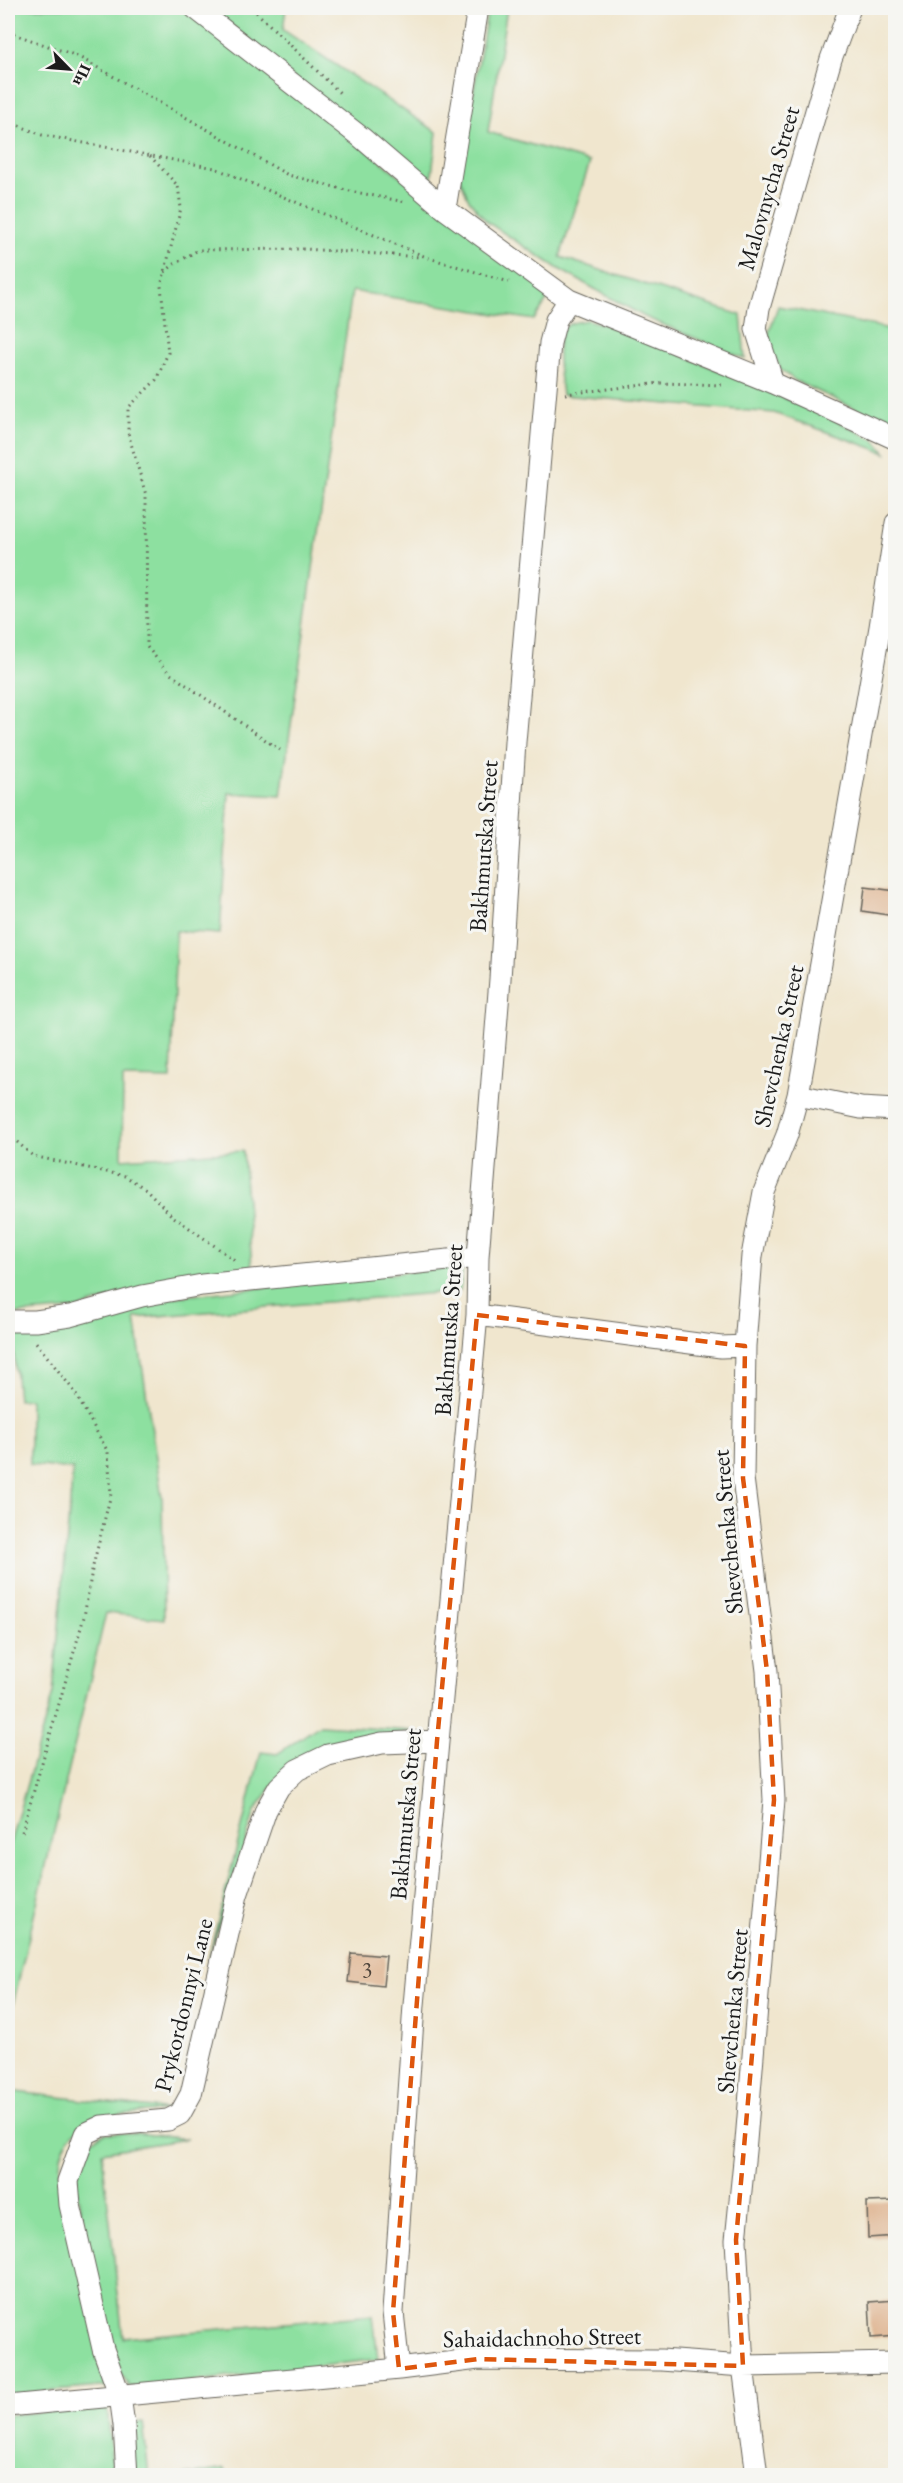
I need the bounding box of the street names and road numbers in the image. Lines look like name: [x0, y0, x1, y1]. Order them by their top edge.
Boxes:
street label: Malovnycha Street: [730, 102, 806, 274]
street label: Bakhmutska Street: [462, 759, 505, 933]
street label: Shevchenka Street: [746, 961, 810, 1130]
street label: Bakhmutska Street: [427, 1243, 470, 1417]
street label: Shevchenka Street: [704, 1448, 750, 1616]
street label: Bakhmutska Street: [382, 1726, 428, 1901]
street label: Prykordonnyi Lane: [146, 1915, 220, 2095]
street label: Shevchenka Street: [709, 1927, 755, 2095]
street label: Sahaidachnoho Street: [443, 2320, 642, 2354]

